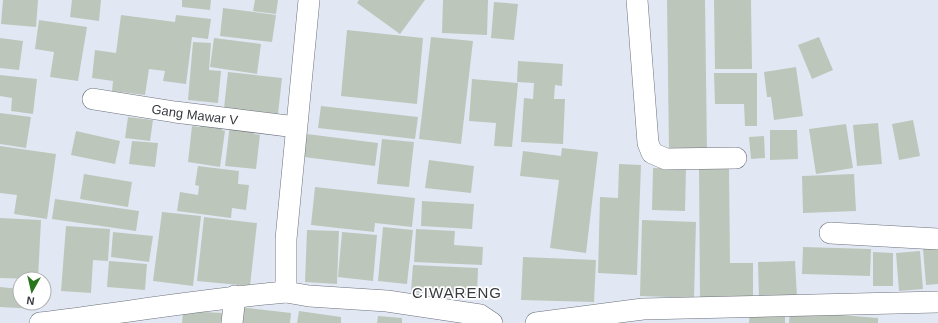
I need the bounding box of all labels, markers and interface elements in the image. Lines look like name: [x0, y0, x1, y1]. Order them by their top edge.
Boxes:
street label: Gang Mawar V: [151, 101, 239, 127]
north arrow: [12, 271, 52, 311]
district label: CIWARENG: [412, 284, 502, 301]
text: N: [26, 294, 35, 307]

